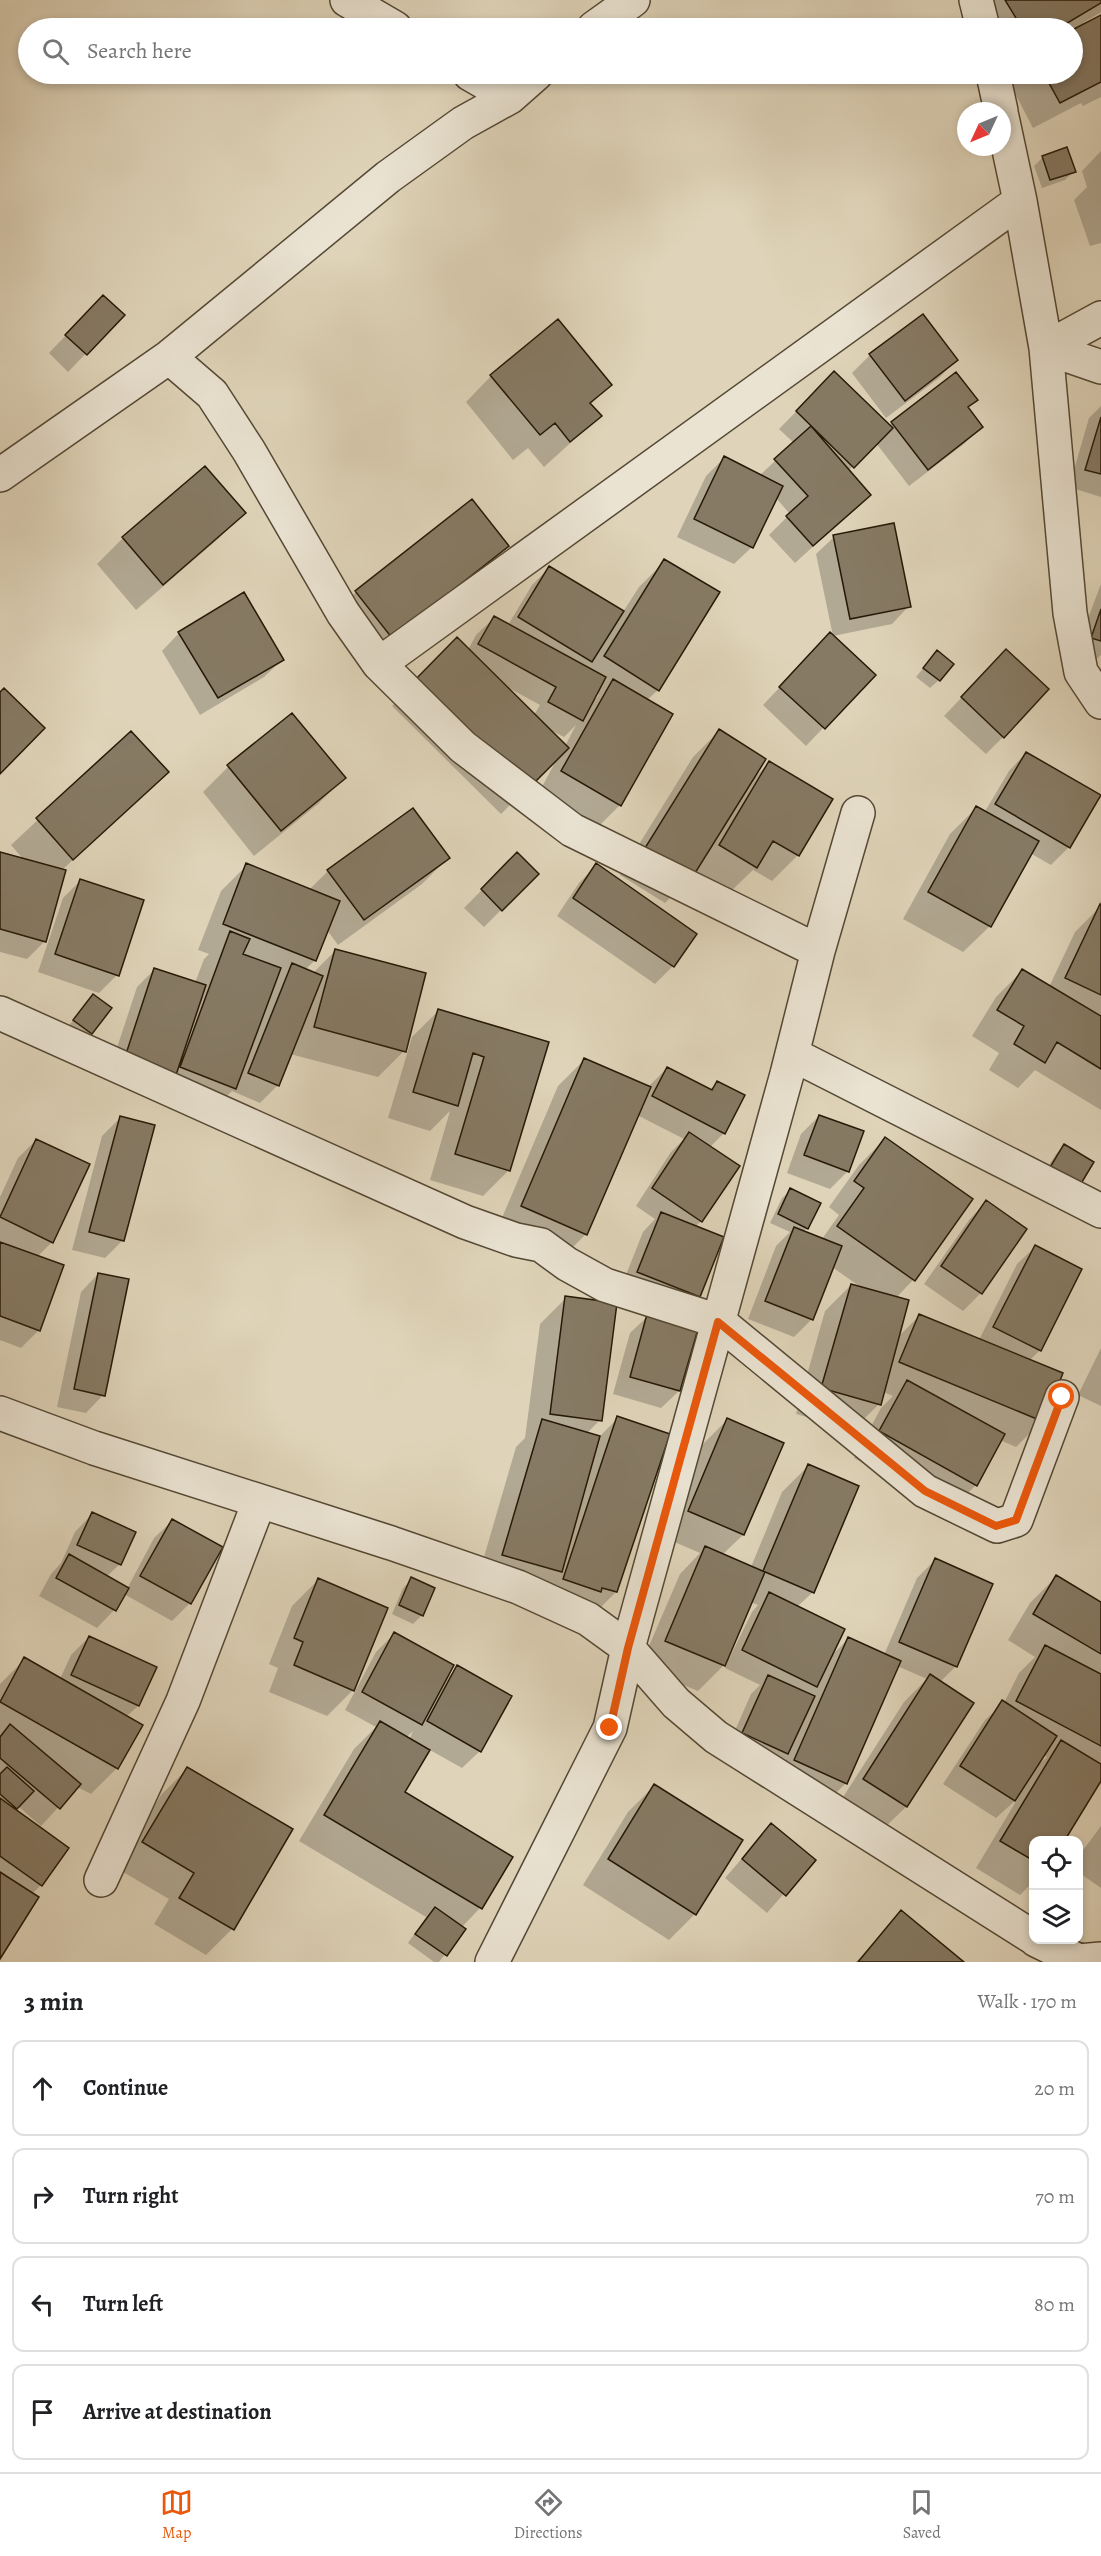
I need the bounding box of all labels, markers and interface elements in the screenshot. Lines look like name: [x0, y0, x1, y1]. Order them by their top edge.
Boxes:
search box: [18, 18, 1083, 84]
icon: search: [39, 35, 72, 68]
text: Search here: [87, 36, 192, 66]
north arrow: [957, 102, 1011, 156]
route start: [1048, 1383, 1074, 1409]
route end: [596, 1714, 622, 1740]
map controls: [1029, 1836, 1083, 1944]
button: locate: [1029, 1836, 1083, 1890]
button: layers: [1029, 1890, 1083, 1944]
text: 3 min: [24, 1984, 84, 2019]
text: Walk · 170 m: [977, 1988, 1077, 2015]
icon: ahead: [26, 2072, 59, 2105]
text: Continue: [83, 2073, 168, 2103]
text: 20 m: [1034, 2075, 1075, 2102]
icon: right: [26, 2180, 59, 2213]
text: Turn right: [83, 2181, 179, 2211]
text: 70 m: [1035, 2183, 1075, 2210]
icon: left: [26, 2288, 59, 2321]
text: Turn left: [83, 2289, 163, 2319]
text: 80 m: [1034, 2291, 1075, 2318]
icon: arrive: [26, 2396, 59, 2429]
text: Arrive at destination: [83, 2397, 272, 2427]
tab: Map: [160, 2486, 193, 2544]
tab: Directions: [514, 2486, 582, 2544]
tab: Saved: [903, 2486, 941, 2544]

